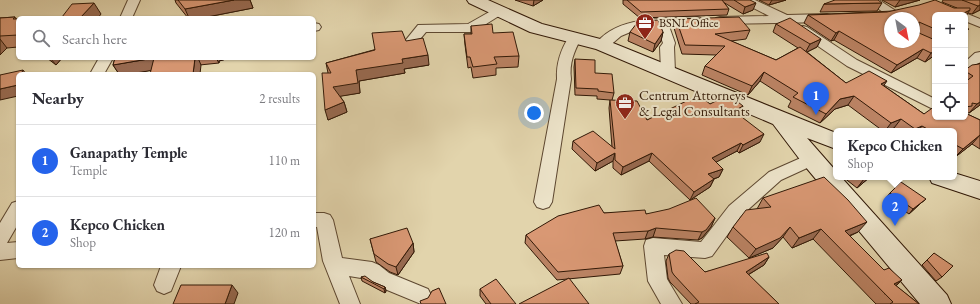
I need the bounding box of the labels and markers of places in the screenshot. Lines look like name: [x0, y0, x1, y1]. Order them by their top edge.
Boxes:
office icon: BSNL Office: [634, 12, 656, 40]
place label: BSNL Office: [659, 15, 719, 31]
pin: 1: [803, 82, 829, 115]
place label: Centrum Attorneys & Legal Consultants: [639, 86, 750, 120]
office icon: Centrum Attorneys & Legal Consultants: [614, 92, 636, 120]
pin: 2: [882, 193, 908, 226]

